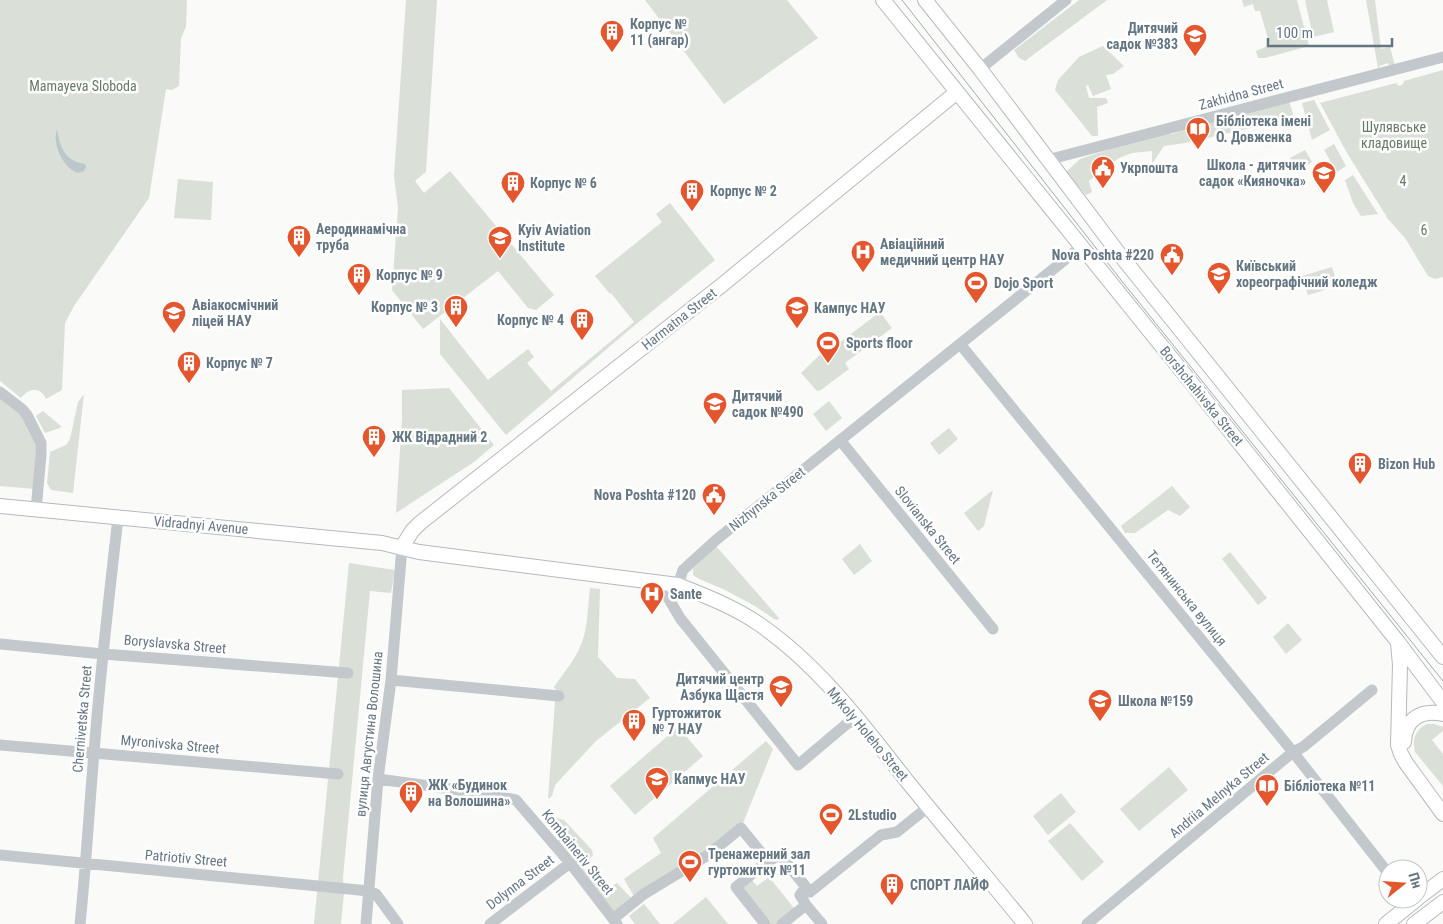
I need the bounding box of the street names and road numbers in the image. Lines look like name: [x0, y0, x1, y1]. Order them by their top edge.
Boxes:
street label: Zakhidna Street: [1197, 75, 1285, 113]
street label: Harmatna Street: [638, 285, 720, 353]
street label: Borshchahivska Street: [1157, 343, 1247, 449]
street label: Nizhynska Street: [726, 464, 808, 534]
street label: Slovianska Street: [892, 483, 964, 567]
street label: Vidradnyi Avenue: [153, 513, 249, 537]
street label: Тетянинська вулиця: [1144, 547, 1230, 649]
street label: Boryslavska Street: [123, 632, 227, 656]
street label: вулиця Августина Волошина: [352, 650, 386, 818]
street label: Chernivetska Street: [69, 665, 95, 773]
street label: Mykoly Holeho Street: [824, 684, 912, 784]
street label: Myronivska Street: [120, 732, 220, 756]
street label: Andriia Melnyka Street: [1166, 749, 1272, 841]
street label: Kombaineriv Street: [539, 806, 617, 898]
street label: Patriotiv Street: [144, 846, 228, 870]
street label: Dolynna Street: [483, 851, 557, 913]

